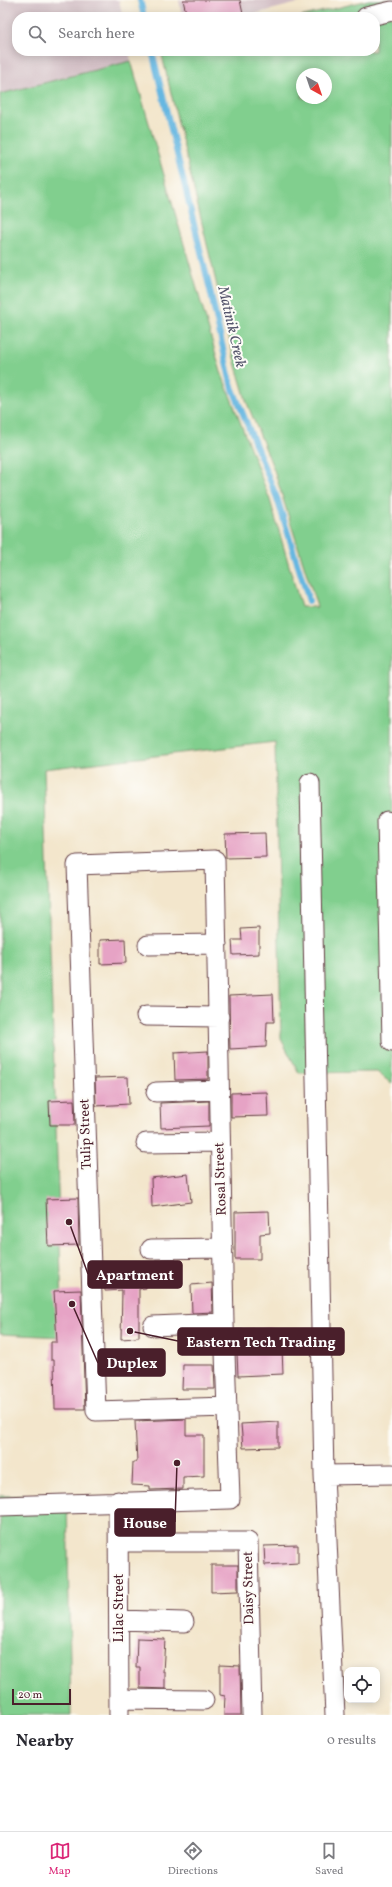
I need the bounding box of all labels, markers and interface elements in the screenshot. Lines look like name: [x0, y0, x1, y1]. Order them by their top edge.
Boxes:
search box: [12, 12, 380, 56]
icon: search: [26, 23, 48, 45]
text: Search here: [58, 24, 135, 45]
north arrow: [296, 68, 332, 104]
water label: Matinik Creek: [211, 283, 251, 370]
street label: Tulip Street: [75, 1098, 97, 1170]
street label: Rosal Street: [210, 1142, 232, 1216]
callout: Apartment: [88, 1261, 182, 1288]
text: Apartment: [96, 1266, 174, 1287]
callout: Eastern Tech Trading: [178, 1328, 344, 1355]
text: Eastern Tech Trading: [186, 1333, 336, 1354]
callout: Duplex: [98, 1349, 165, 1376]
text: Duplex: [107, 1354, 158, 1375]
callout: House: [115, 1509, 175, 1536]
text: House: [123, 1514, 167, 1535]
street label: Daisy Street: [239, 1551, 259, 1625]
street label: Lilac Street: [110, 1573, 129, 1642]
map controls: [344, 1667, 380, 1703]
button: locate: [344, 1667, 380, 1703]
scale bar: [12, 1687, 71, 1706]
text: 20 m: [18, 1688, 42, 1703]
text: Nearby: [16, 1730, 74, 1753]
text: 0 results: [327, 1732, 376, 1750]
tab: Map: [49, 1840, 71, 1879]
tab: Directions: [168, 1840, 218, 1879]
tab: Saved: [315, 1840, 343, 1879]

